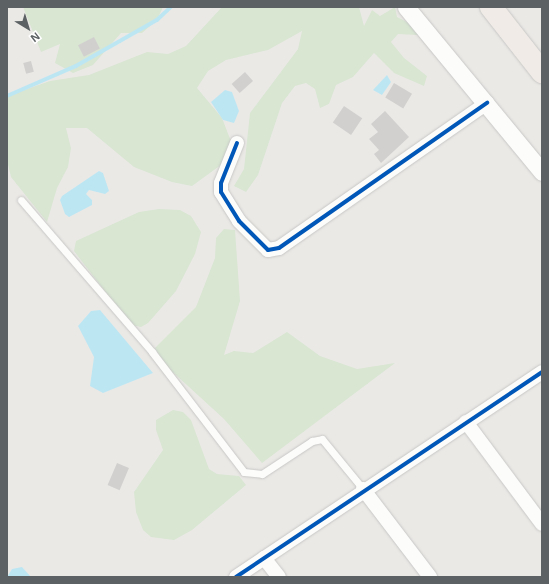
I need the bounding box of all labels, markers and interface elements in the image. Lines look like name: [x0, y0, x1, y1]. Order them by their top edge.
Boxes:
north arrow: [8, 8, 48, 48]
text: N: [29, 30, 42, 45]

